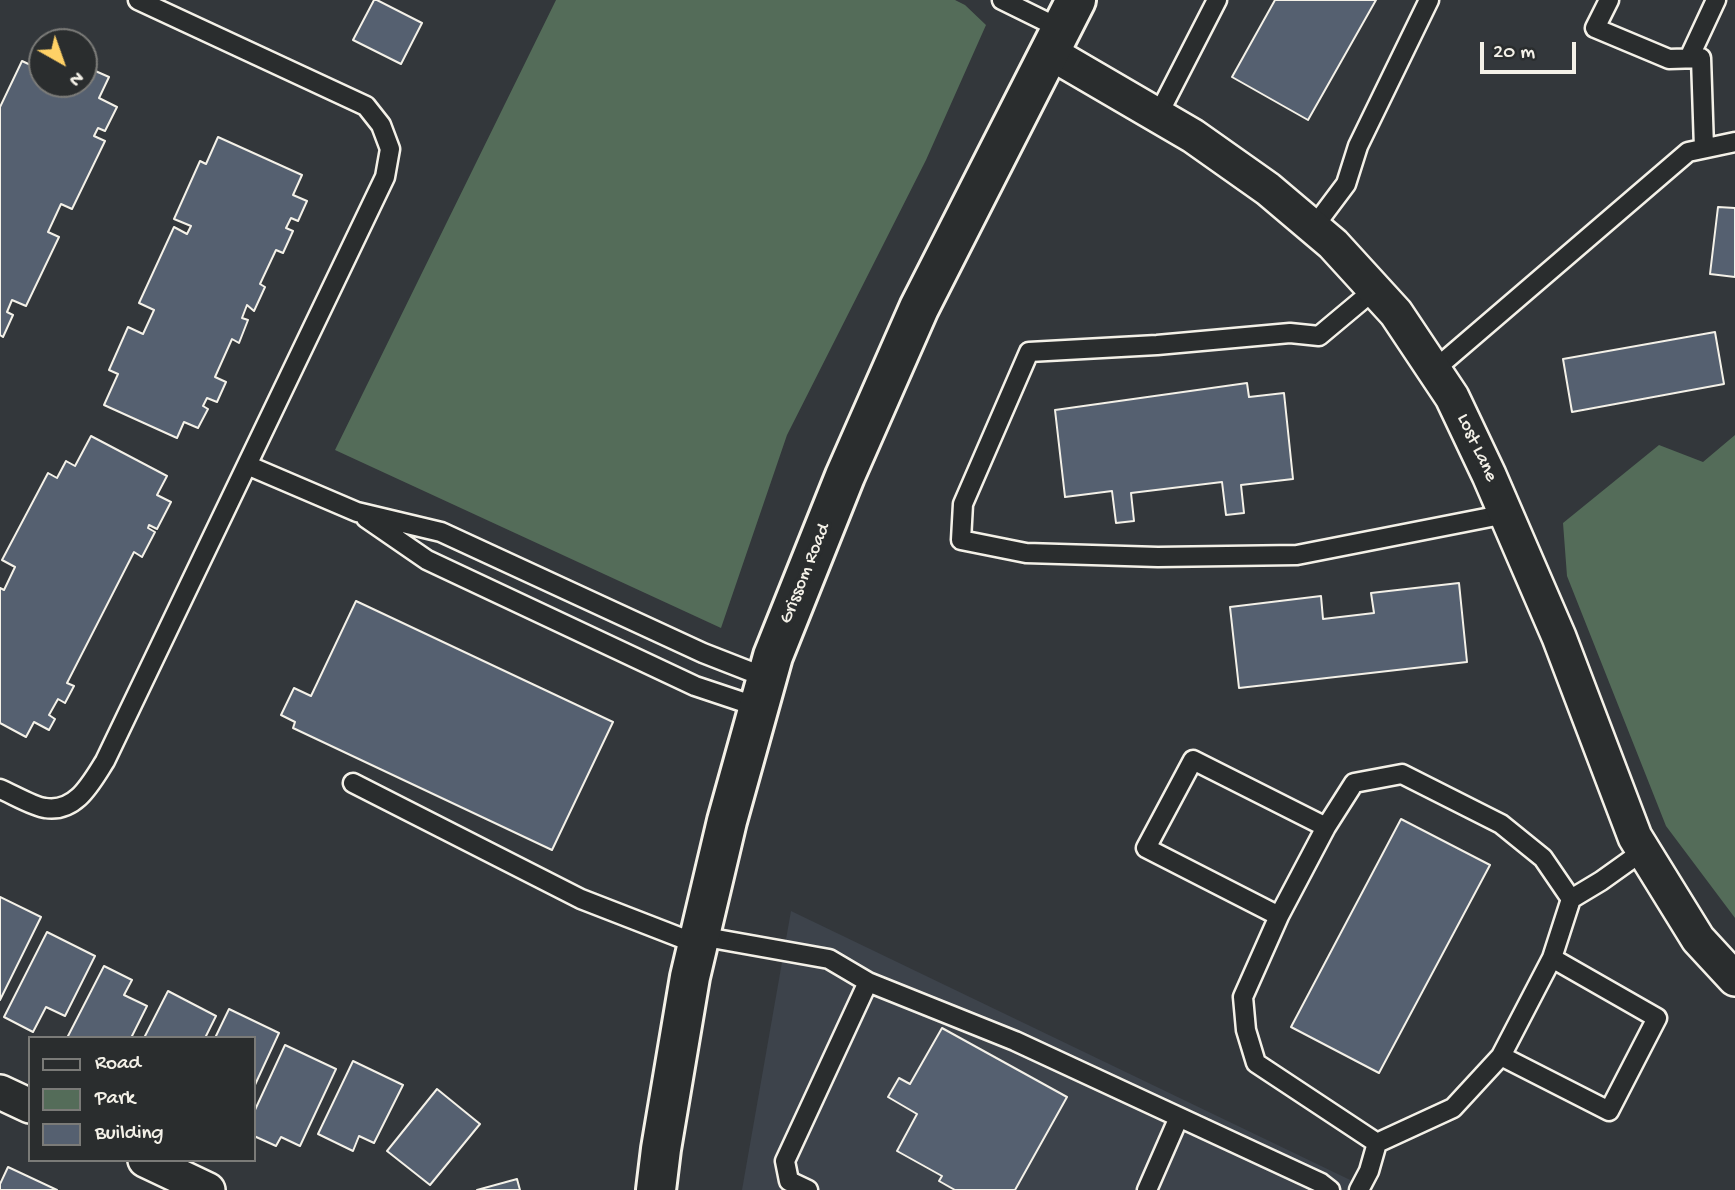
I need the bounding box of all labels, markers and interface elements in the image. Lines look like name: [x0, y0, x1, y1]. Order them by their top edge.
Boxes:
north arrow: [28, 28, 98, 98]
scale bar: [1483, 28, 1579, 72]
text: 20 m: [1493, 41, 1535, 66]
text: N: [63, 65, 88, 91]
street label: Lost Lane: [1450, 410, 1502, 486]
street label: Grissom Road: [776, 521, 836, 627]
legend: [28, 1036, 256, 1162]
text: Road: [95, 1052, 141, 1077]
text: Park: [95, 1087, 135, 1112]
text: Building: [95, 1122, 164, 1147]

